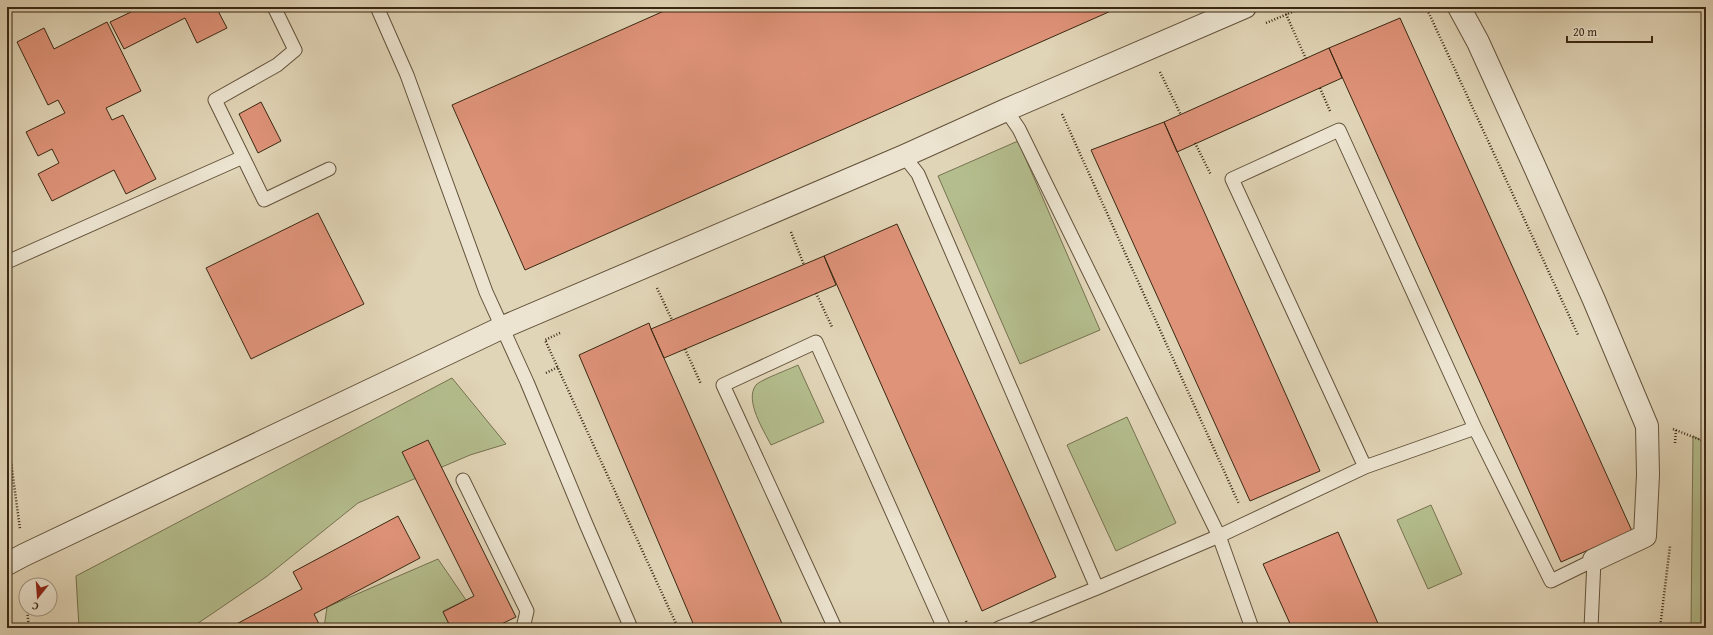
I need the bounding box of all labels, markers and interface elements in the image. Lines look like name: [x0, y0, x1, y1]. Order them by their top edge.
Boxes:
scale bar: [1567, 18, 1652, 44]
text: 20 m: [1573, 23, 1597, 40]
north arrow: [18, 577, 58, 617]
text: С: [30, 598, 40, 615]

